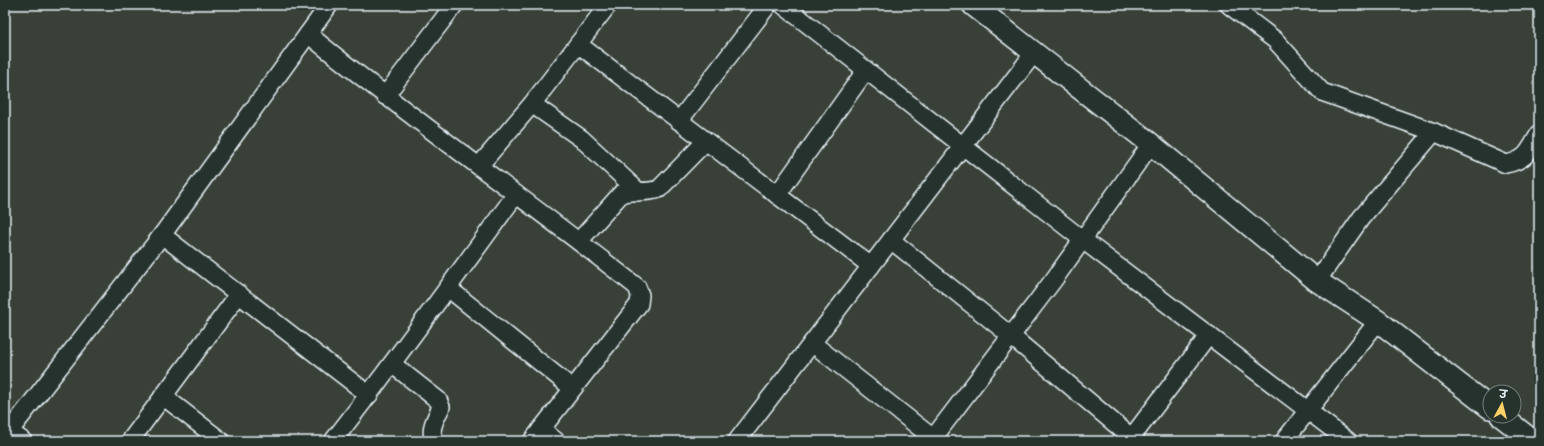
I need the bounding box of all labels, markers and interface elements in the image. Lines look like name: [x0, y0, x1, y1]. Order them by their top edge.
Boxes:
north arrow: [1482, 384, 1522, 424]
text: उ: [1498, 387, 1509, 402]

